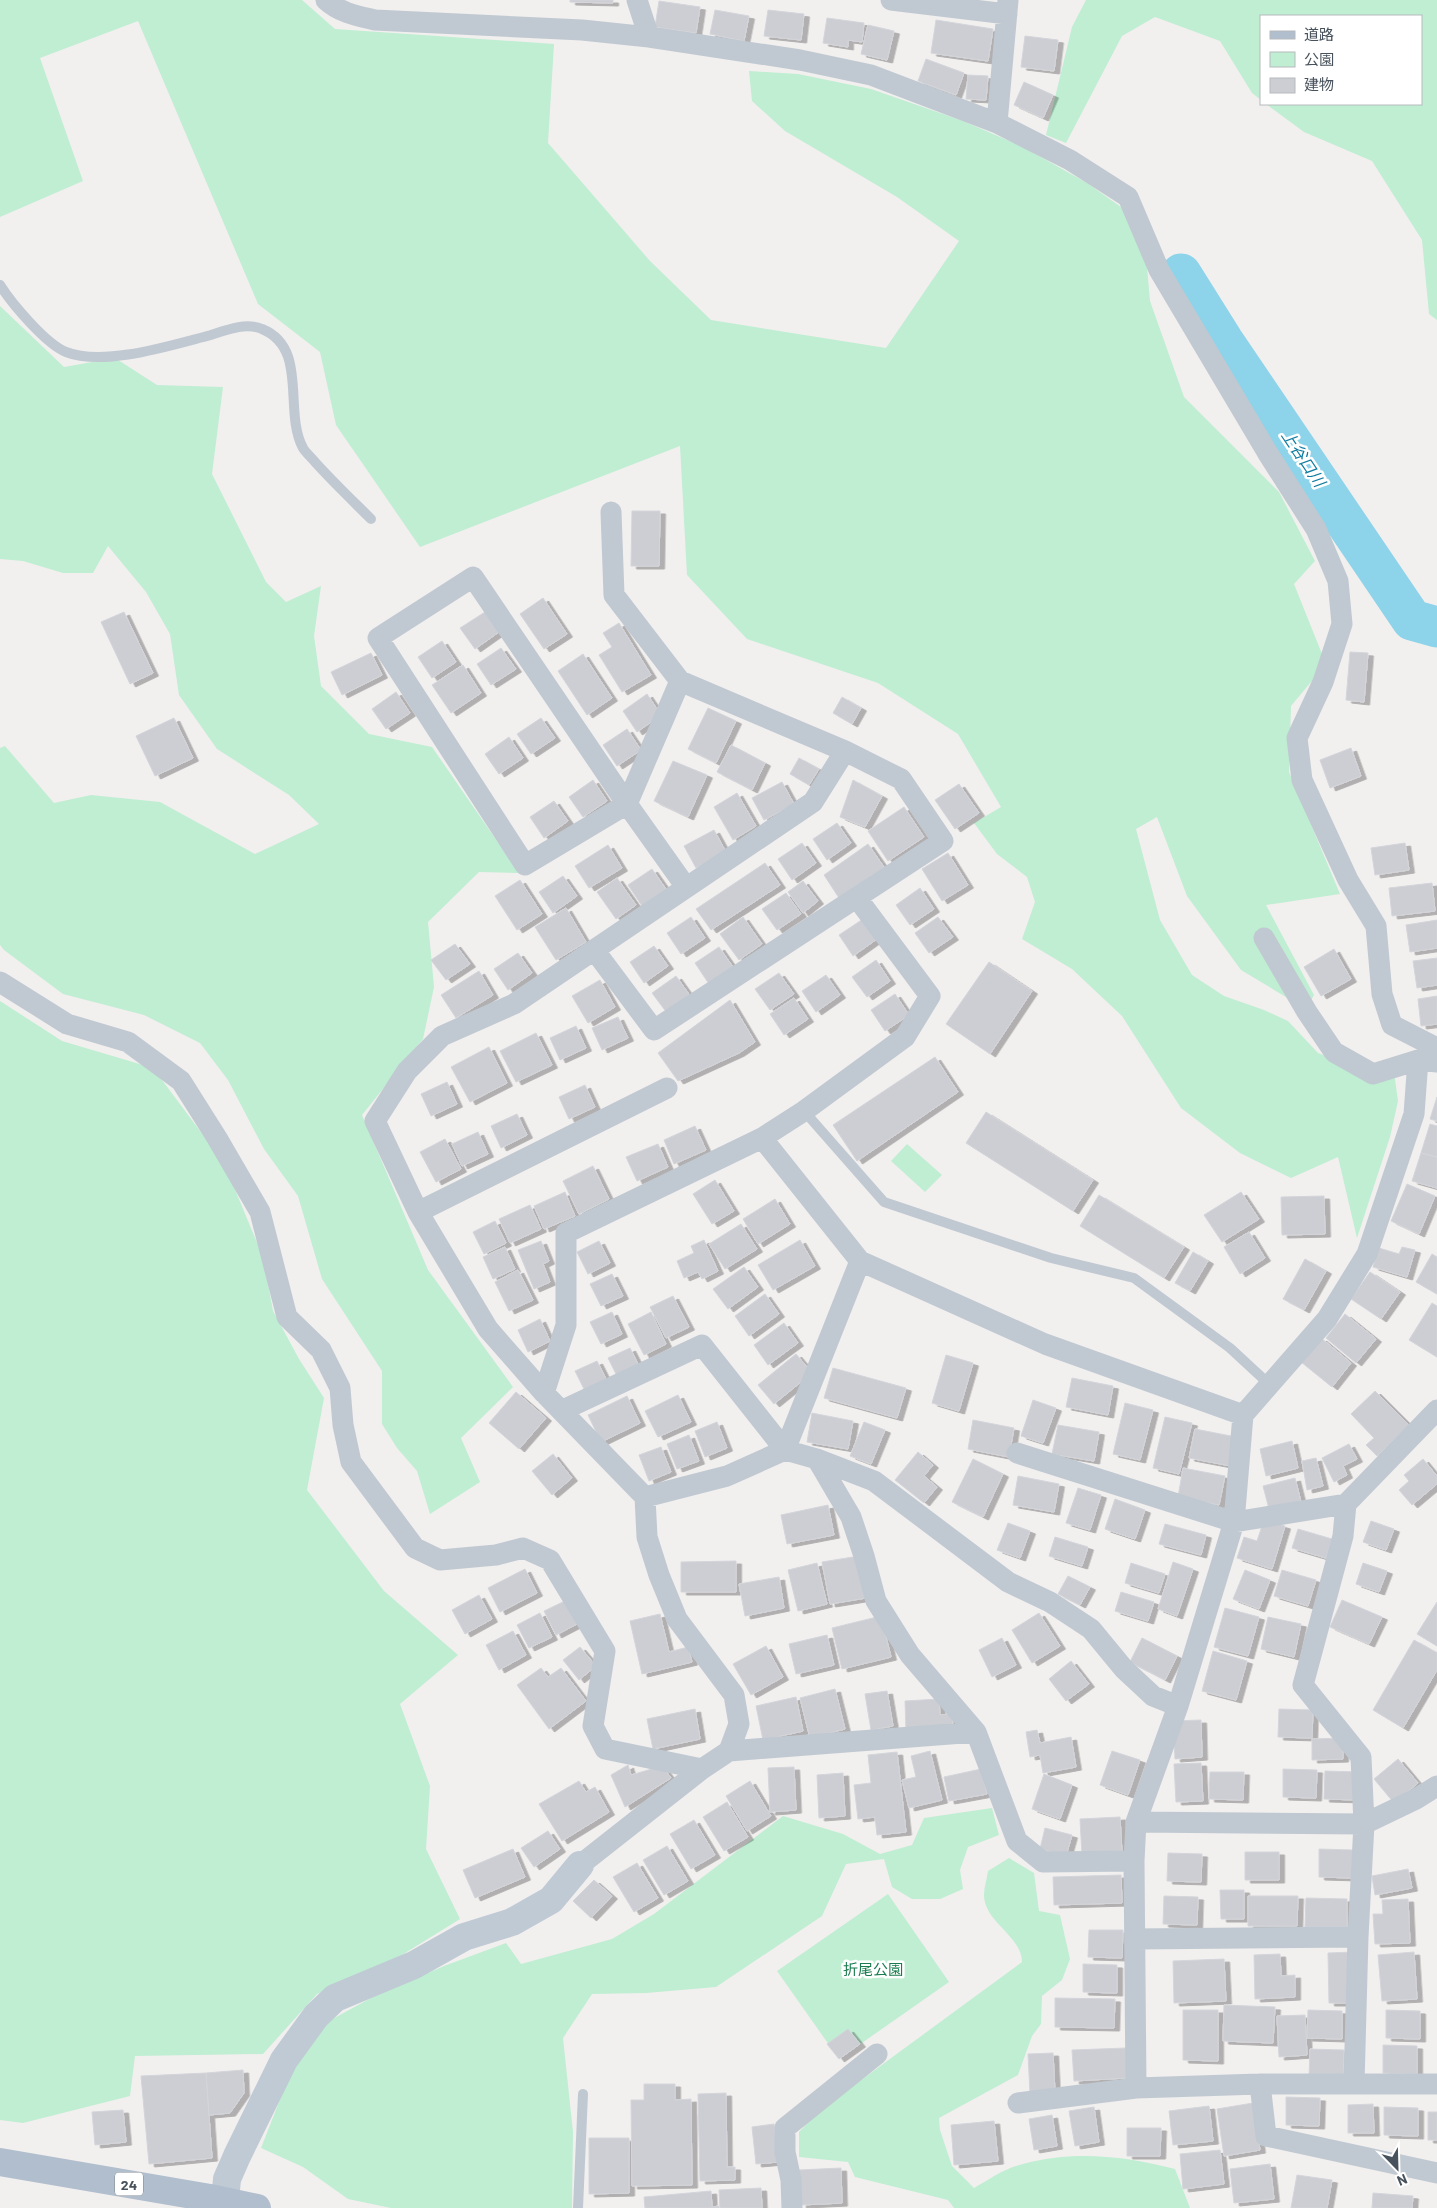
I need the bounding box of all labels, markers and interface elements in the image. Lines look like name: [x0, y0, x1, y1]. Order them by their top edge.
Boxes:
legend: [1260, 15, 1422, 105]
text: 道路: [1304, 25, 1334, 43]
text: 公園: [1304, 50, 1334, 68]
text: 建物: [1304, 75, 1334, 93]
water label: 上谷口川: [1278, 426, 1331, 491]
park label: 折尾公園: [843, 1960, 903, 1978]
north arrow: [1372, 2143, 1422, 2193]
text: N: [1395, 2171, 1410, 2190]
road number: 24: [115, 2172, 143, 2196]

